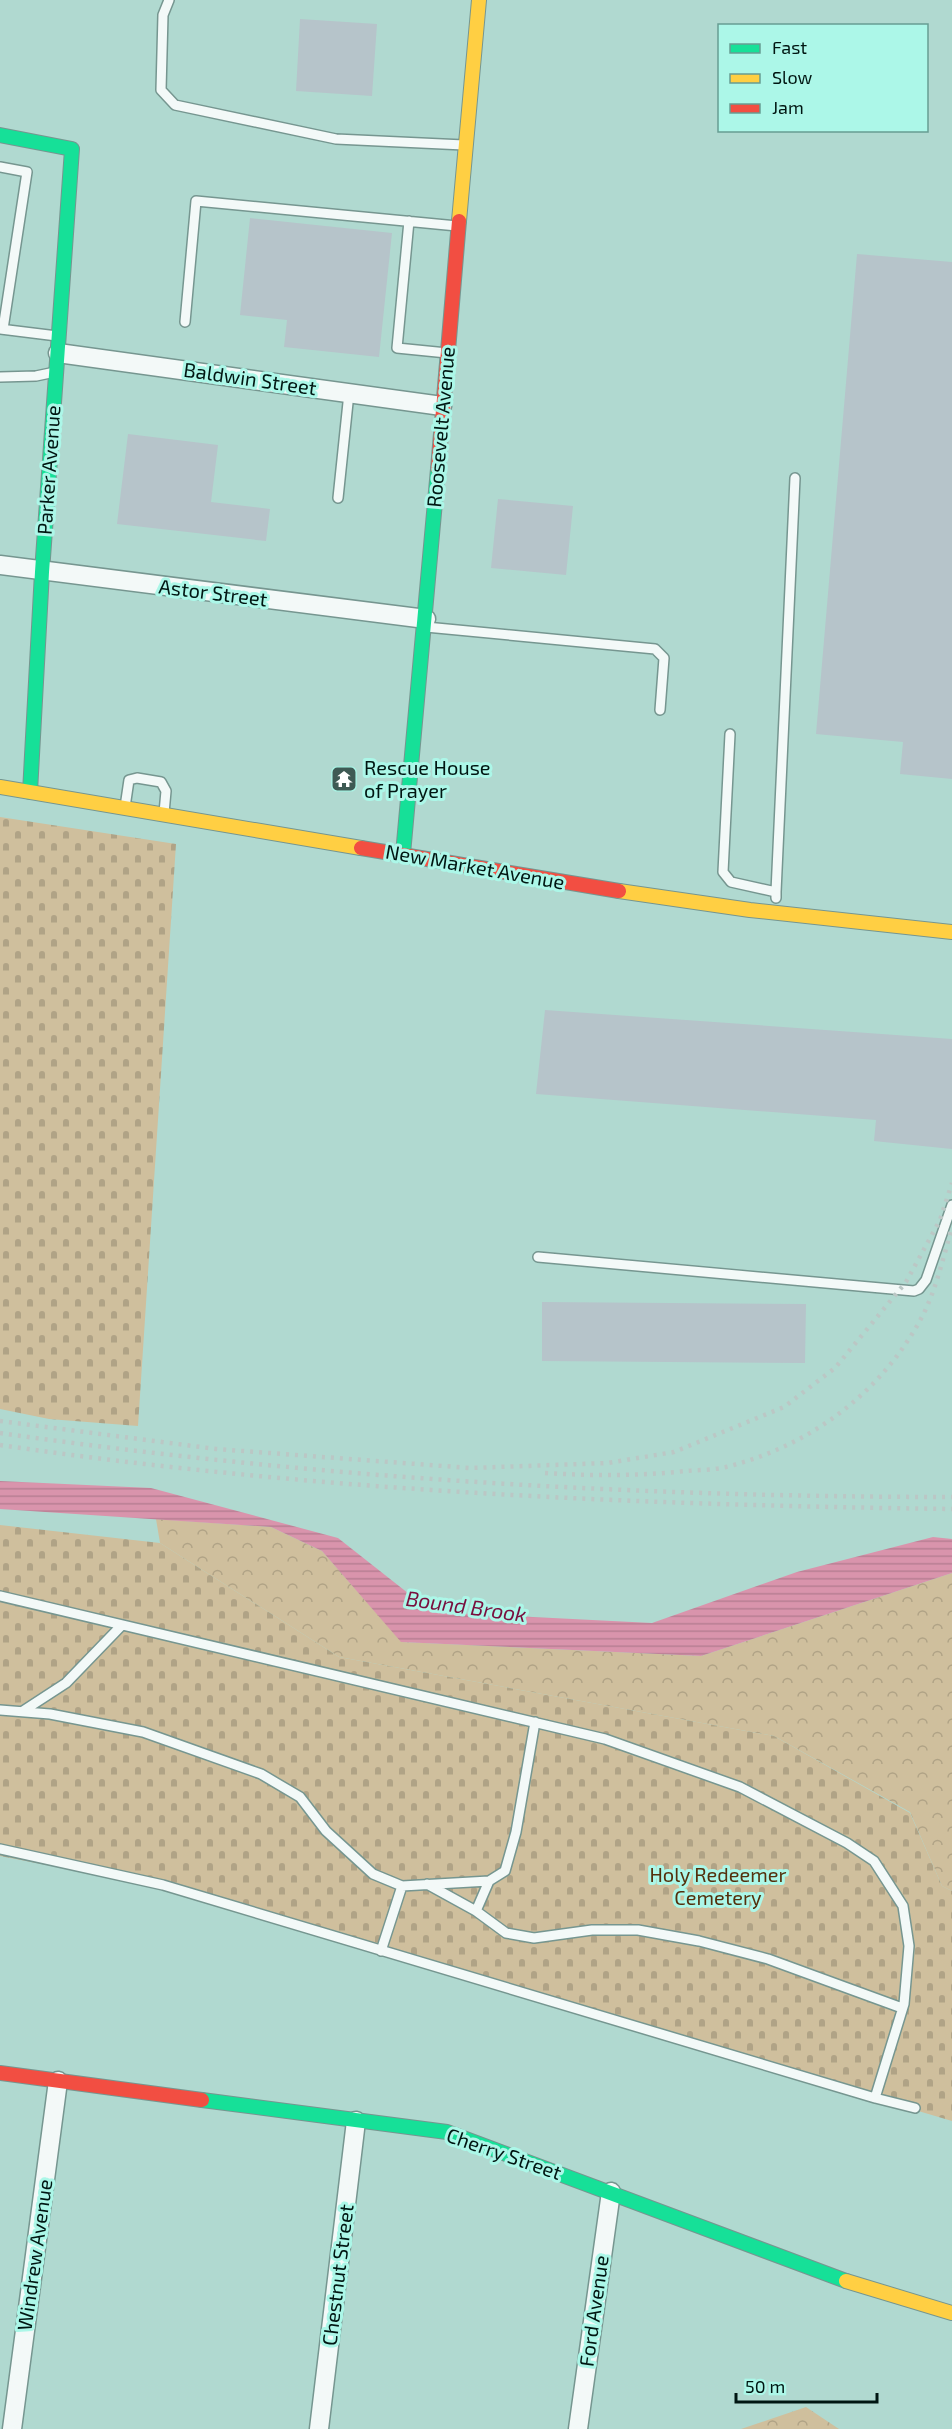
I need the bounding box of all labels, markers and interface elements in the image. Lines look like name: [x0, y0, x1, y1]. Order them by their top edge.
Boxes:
legend: [718, 24, 928, 132]
text: Fast: [772, 36, 807, 58]
text: Slow: [772, 66, 813, 88]
text: Jam: [772, 96, 804, 118]
street label: Roosevelt Avenue: [421, 345, 459, 508]
street label: Baldwin Street: [182, 357, 318, 399]
street label: Parker Avenue: [31, 404, 65, 536]
street label: Astor Street: [157, 573, 269, 611]
place label: Rescue House of Prayer: [364, 755, 491, 802]
temple icon: Rescue House of Prayer: [329, 764, 359, 794]
street label: New Market Avenue: [384, 838, 566, 894]
water label: Bound Brook: [404, 1585, 528, 1626]
park label: Holy Redeemer Cemetery: [649, 1862, 787, 1909]
street label: Cherry Street: [444, 2122, 565, 2184]
street label: Windrew Avenue: [12, 2178, 57, 2332]
street label: Chestnut Street: [316, 2202, 358, 2347]
street label: Ford Avenue: [573, 2254, 613, 2368]
scale bar: [736, 2366, 877, 2404]
text: 50 m: [745, 2375, 785, 2397]

